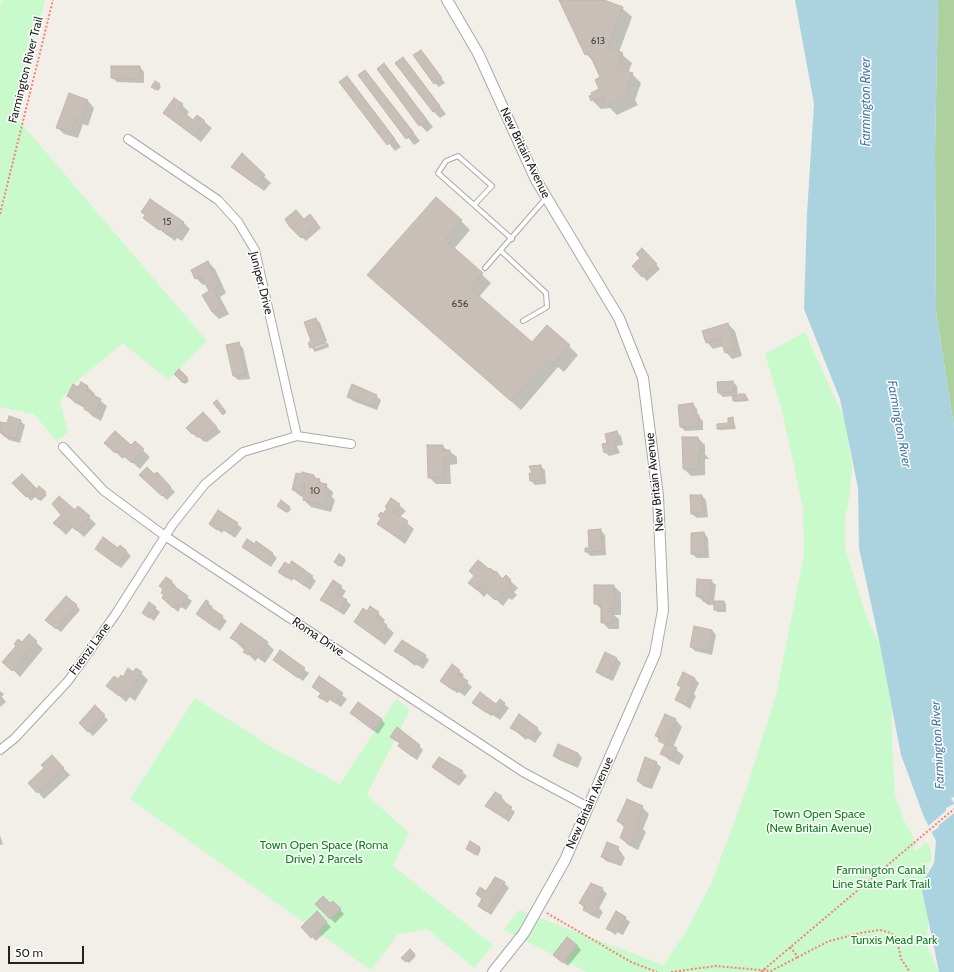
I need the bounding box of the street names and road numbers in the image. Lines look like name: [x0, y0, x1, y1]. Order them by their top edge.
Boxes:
street label: Farmington River Trail: [6, 15, 46, 125]
street label: New Britain Avenue: [497, 105, 553, 201]
street label: Juniper Drive: [246, 250, 276, 316]
street label: New Britain Avenue: [643, 432, 667, 532]
street label: Roma Drive: [289, 614, 347, 660]
street label: Firenzi Lane: [66, 620, 114, 678]
street label: New Britain Avenue: [563, 755, 617, 851]

